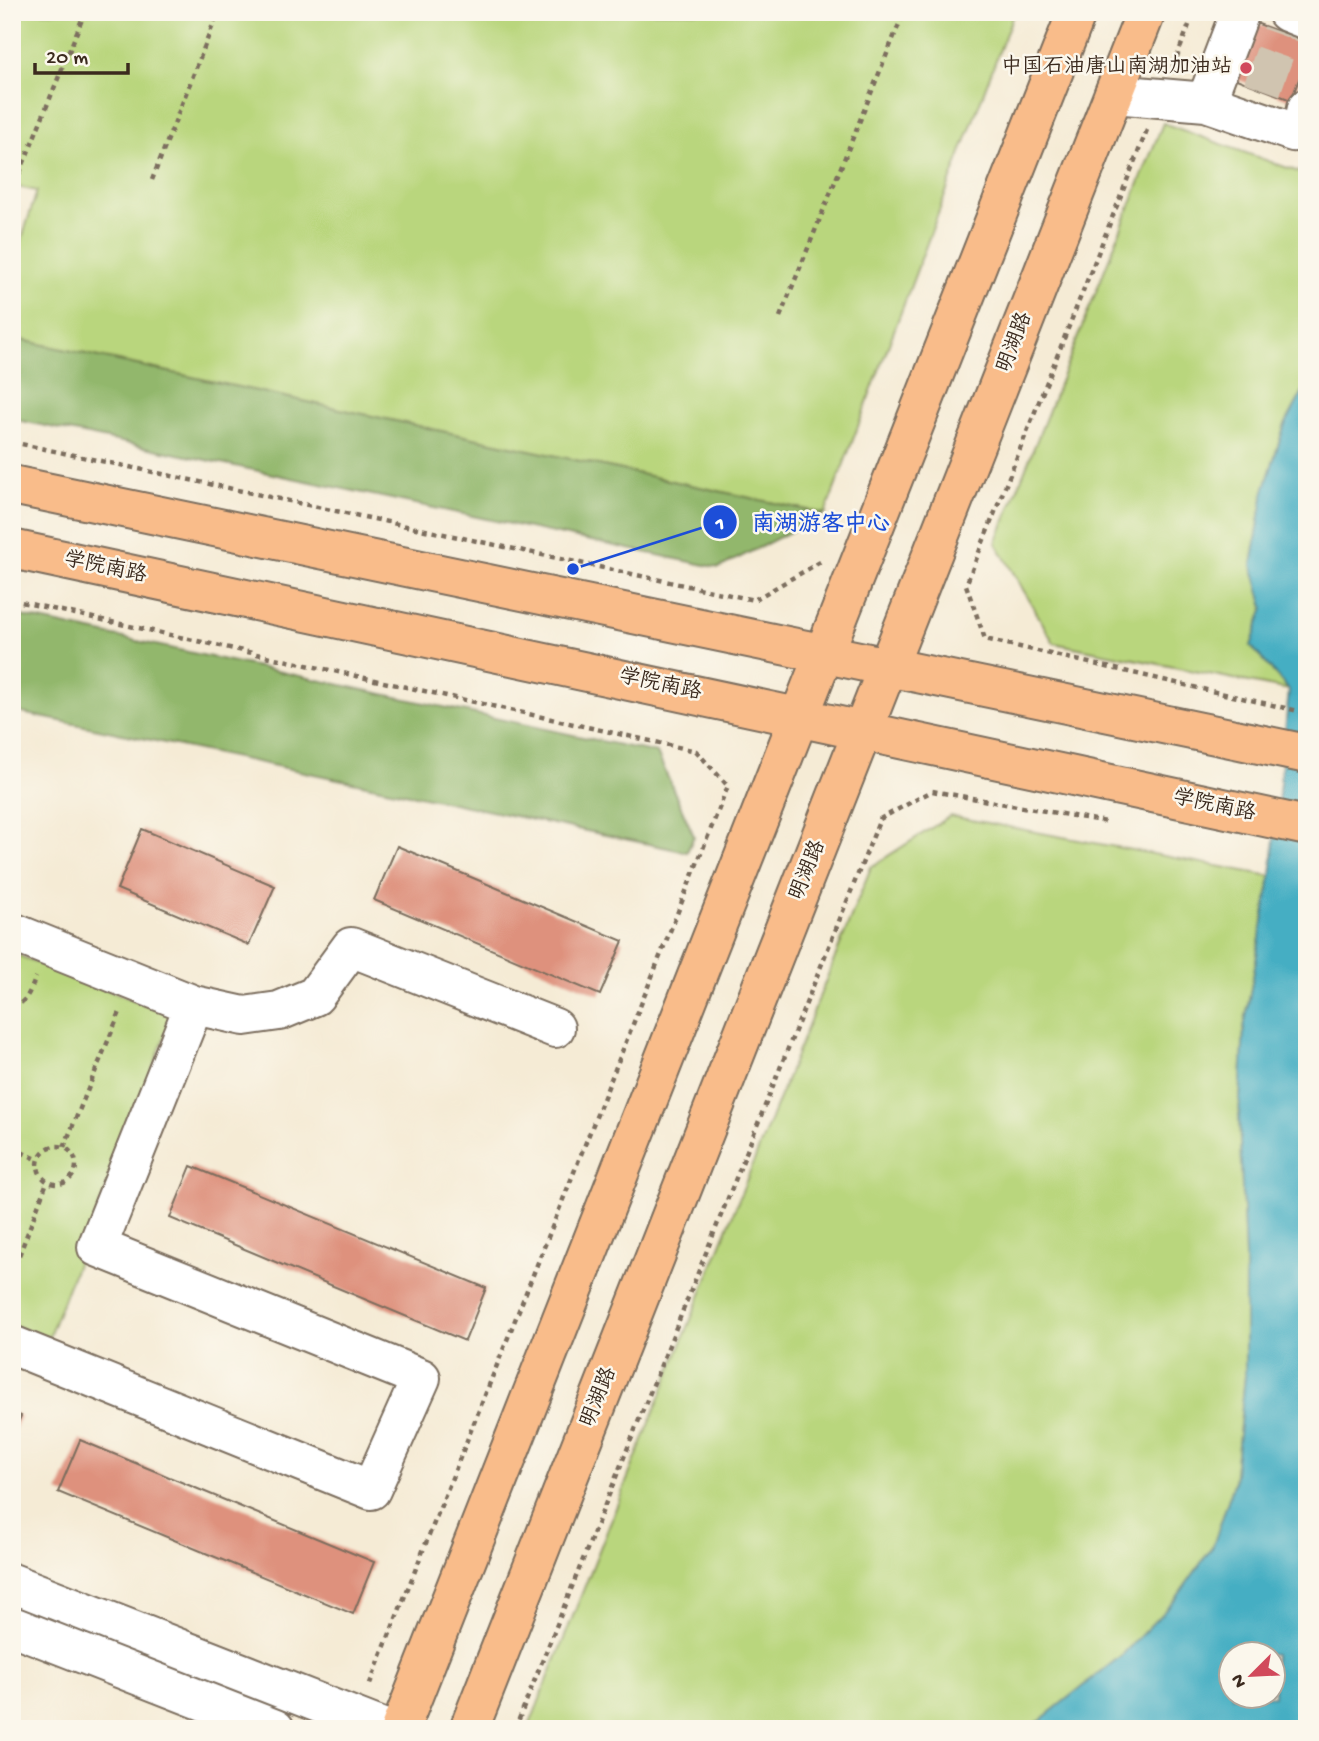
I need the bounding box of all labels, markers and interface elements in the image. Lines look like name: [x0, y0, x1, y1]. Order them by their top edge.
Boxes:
scale bar: [35, 32, 128, 76]
text: 20 m: [46, 47, 88, 72]
place label: 中国石油唐山南湖加油站: [1001, 54, 1232, 81]
marker: 中国石油唐山南湖加油站: [1238, 60, 1254, 76]
street label: 明湖路: [991, 308, 1039, 377]
callout: 南湖游客中心: [703, 500, 904, 544]
text: 南湖游客中心: [752, 510, 890, 539]
text: 1: [715, 513, 724, 538]
street label: 学院南路: [61, 546, 149, 590]
street label: 学院南路: [616, 663, 704, 707]
street label: 学院南路: [1170, 784, 1258, 828]
street label: 明湖路: [784, 836, 832, 905]
street label: 明湖路: [575, 1363, 623, 1432]
north arrow: [1218, 1640, 1288, 1710]
text: N: [1227, 1670, 1253, 1691]

